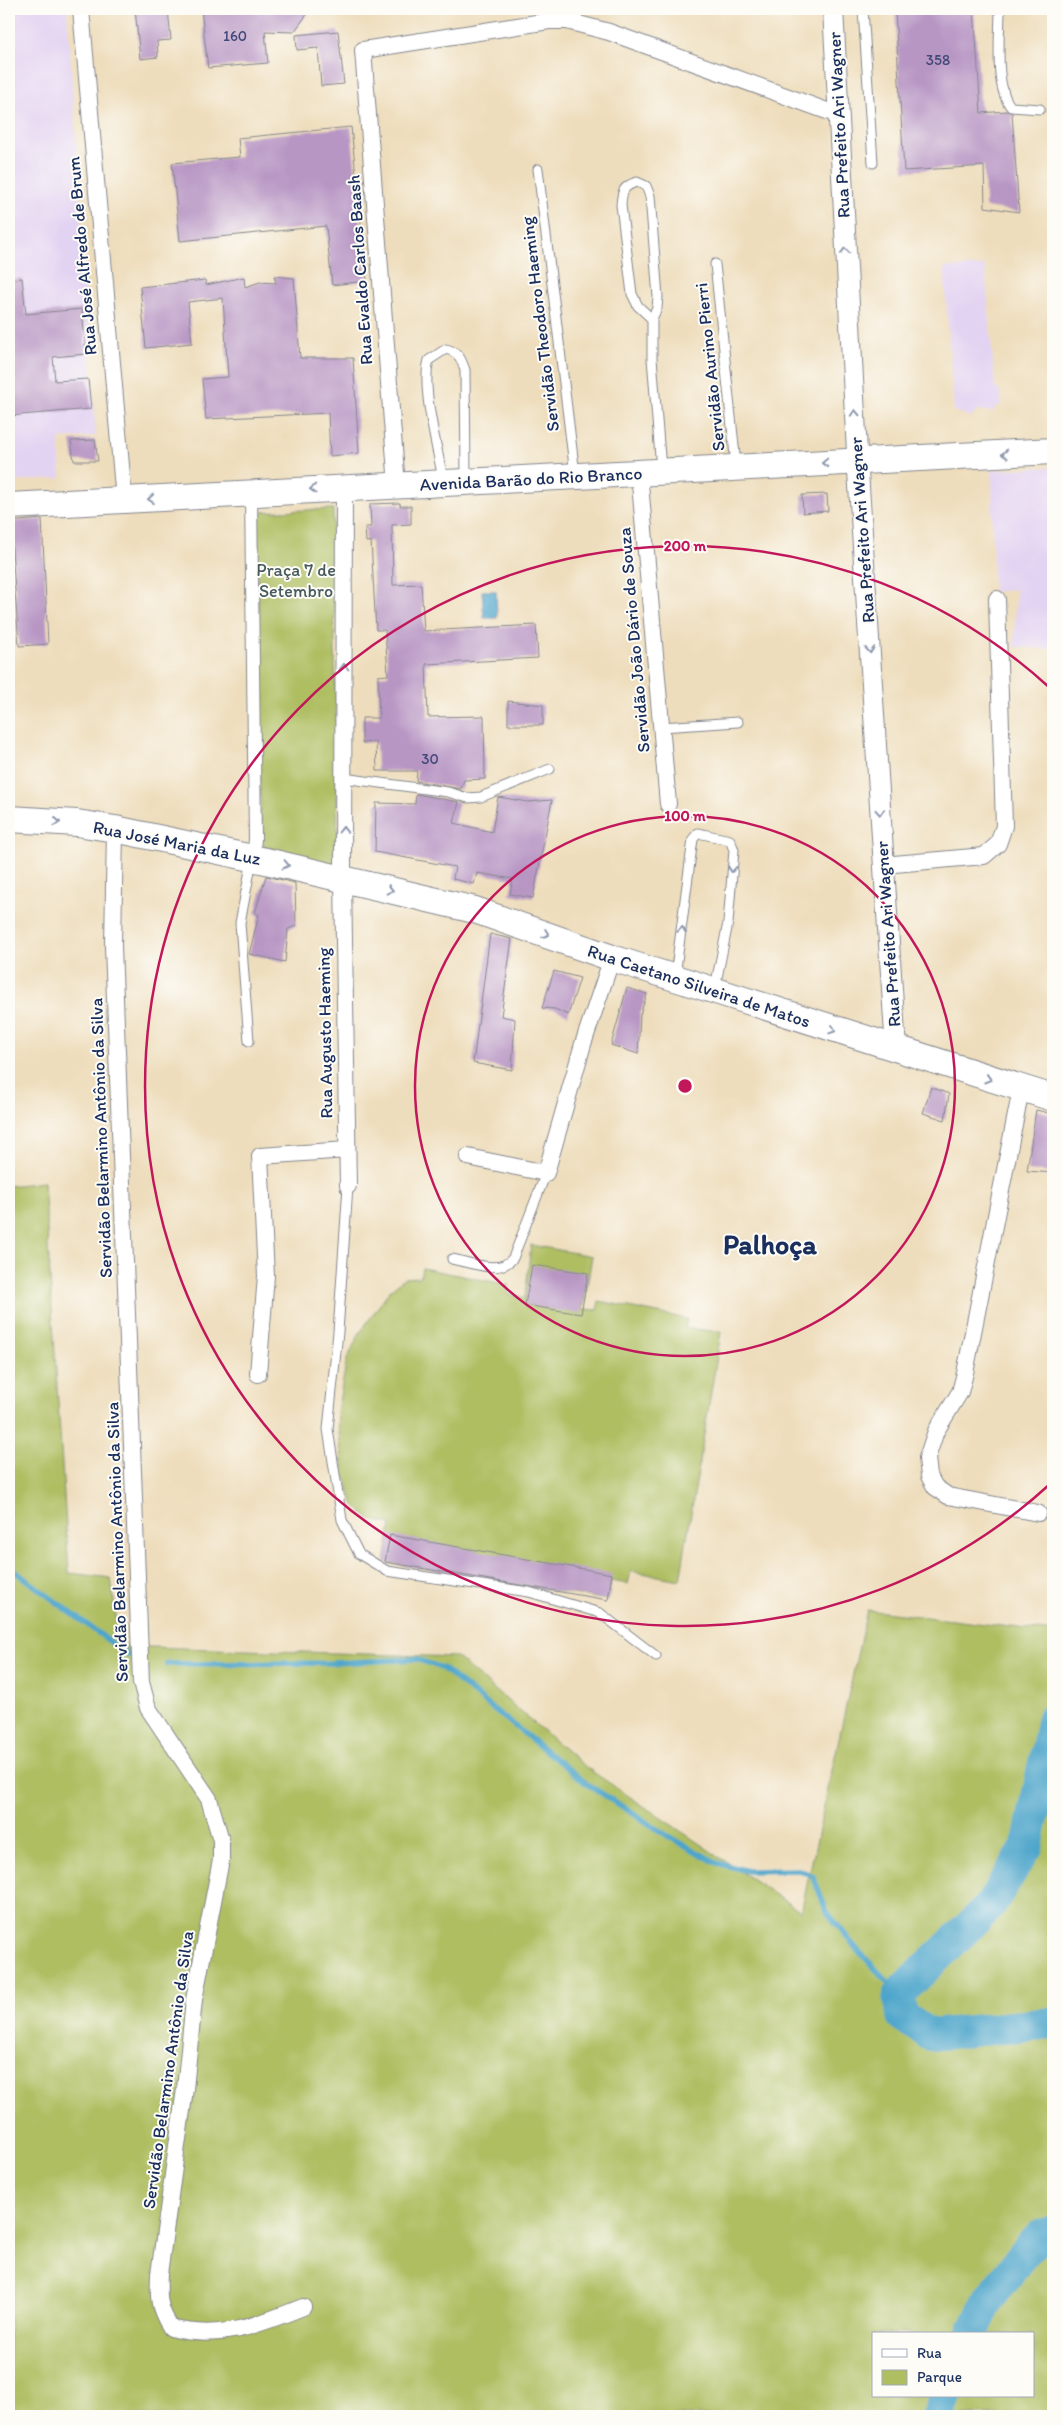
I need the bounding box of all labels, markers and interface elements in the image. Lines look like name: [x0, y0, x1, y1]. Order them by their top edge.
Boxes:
house number: 160: [223, 27, 247, 45]
street label: Rua Prefeito Ari Wagner: [823, 30, 855, 219]
house number: 358: [926, 51, 950, 69]
street label: Rua José Alfredo de Brum: [62, 155, 102, 356]
street label: Rua Evaldo Carlos Baash: [342, 174, 378, 366]
street label: Servidão Theodoro Haeming: [516, 215, 564, 433]
one-way arrow: [840, 246, 851, 254]
street label: Servidão Aurino Pierri: [690, 282, 730, 452]
one-way arrow: [849, 408, 860, 416]
street label: Rua Prefeito Ari Wagner: [844, 435, 879, 624]
one-way arrow: [1000, 449, 1008, 459]
one-way arrow: [821, 458, 829, 469]
street label: Avenida Barão do Rio Branco: [419, 462, 643, 496]
one-way arrow: [309, 484, 317, 495]
one-way arrow: [147, 493, 155, 504]
street label: Servidão João Dário de Souza: [613, 526, 655, 753]
text: 200 m: [664, 537, 707, 555]
park label: Praça 7 de Setembro: [256, 559, 336, 602]
one-way arrow: [864, 646, 875, 654]
one-way arrow: [339, 663, 349, 671]
house number: 30: [421, 750, 439, 768]
text: 100 m: [664, 807, 706, 825]
one-way arrow: [875, 808, 886, 816]
one-way arrow: [54, 816, 62, 827]
street label: Rua José Maria da Luz: [91, 816, 263, 870]
one-way arrow: [338, 826, 348, 834]
street label: Rua Prefeito Ari Wagner: [870, 839, 905, 1028]
one-way arrow: [281, 859, 290, 870]
one-way arrow: [727, 865, 738, 873]
one-way arrow: [386, 884, 395, 895]
one-way arrow: [676, 926, 687, 934]
one-way arrow: [542, 928, 550, 938]
street label: Rua Caetano Silveira de Matos: [585, 940, 813, 1032]
street label: Rua Augusto Haeming: [312, 946, 337, 1119]
street label: Servidão Belarmino Antônio da Silva: [85, 997, 117, 1278]
one-way arrow: [829, 1024, 837, 1034]
one-way arrow: [984, 1073, 992, 1083]
centre of rings: [676, 1077, 694, 1095]
district label: Palhoça: [723, 1227, 817, 1261]
street label: Servidão Belarmino Antônio da Silva: [101, 1401, 133, 1682]
street label: Servidão Belarmino Antônio da Silva: [138, 1930, 198, 2210]
legend: [872, 2332, 1034, 2398]
text: Rua: [917, 2344, 942, 2362]
text: Parque: [917, 2368, 962, 2386]

